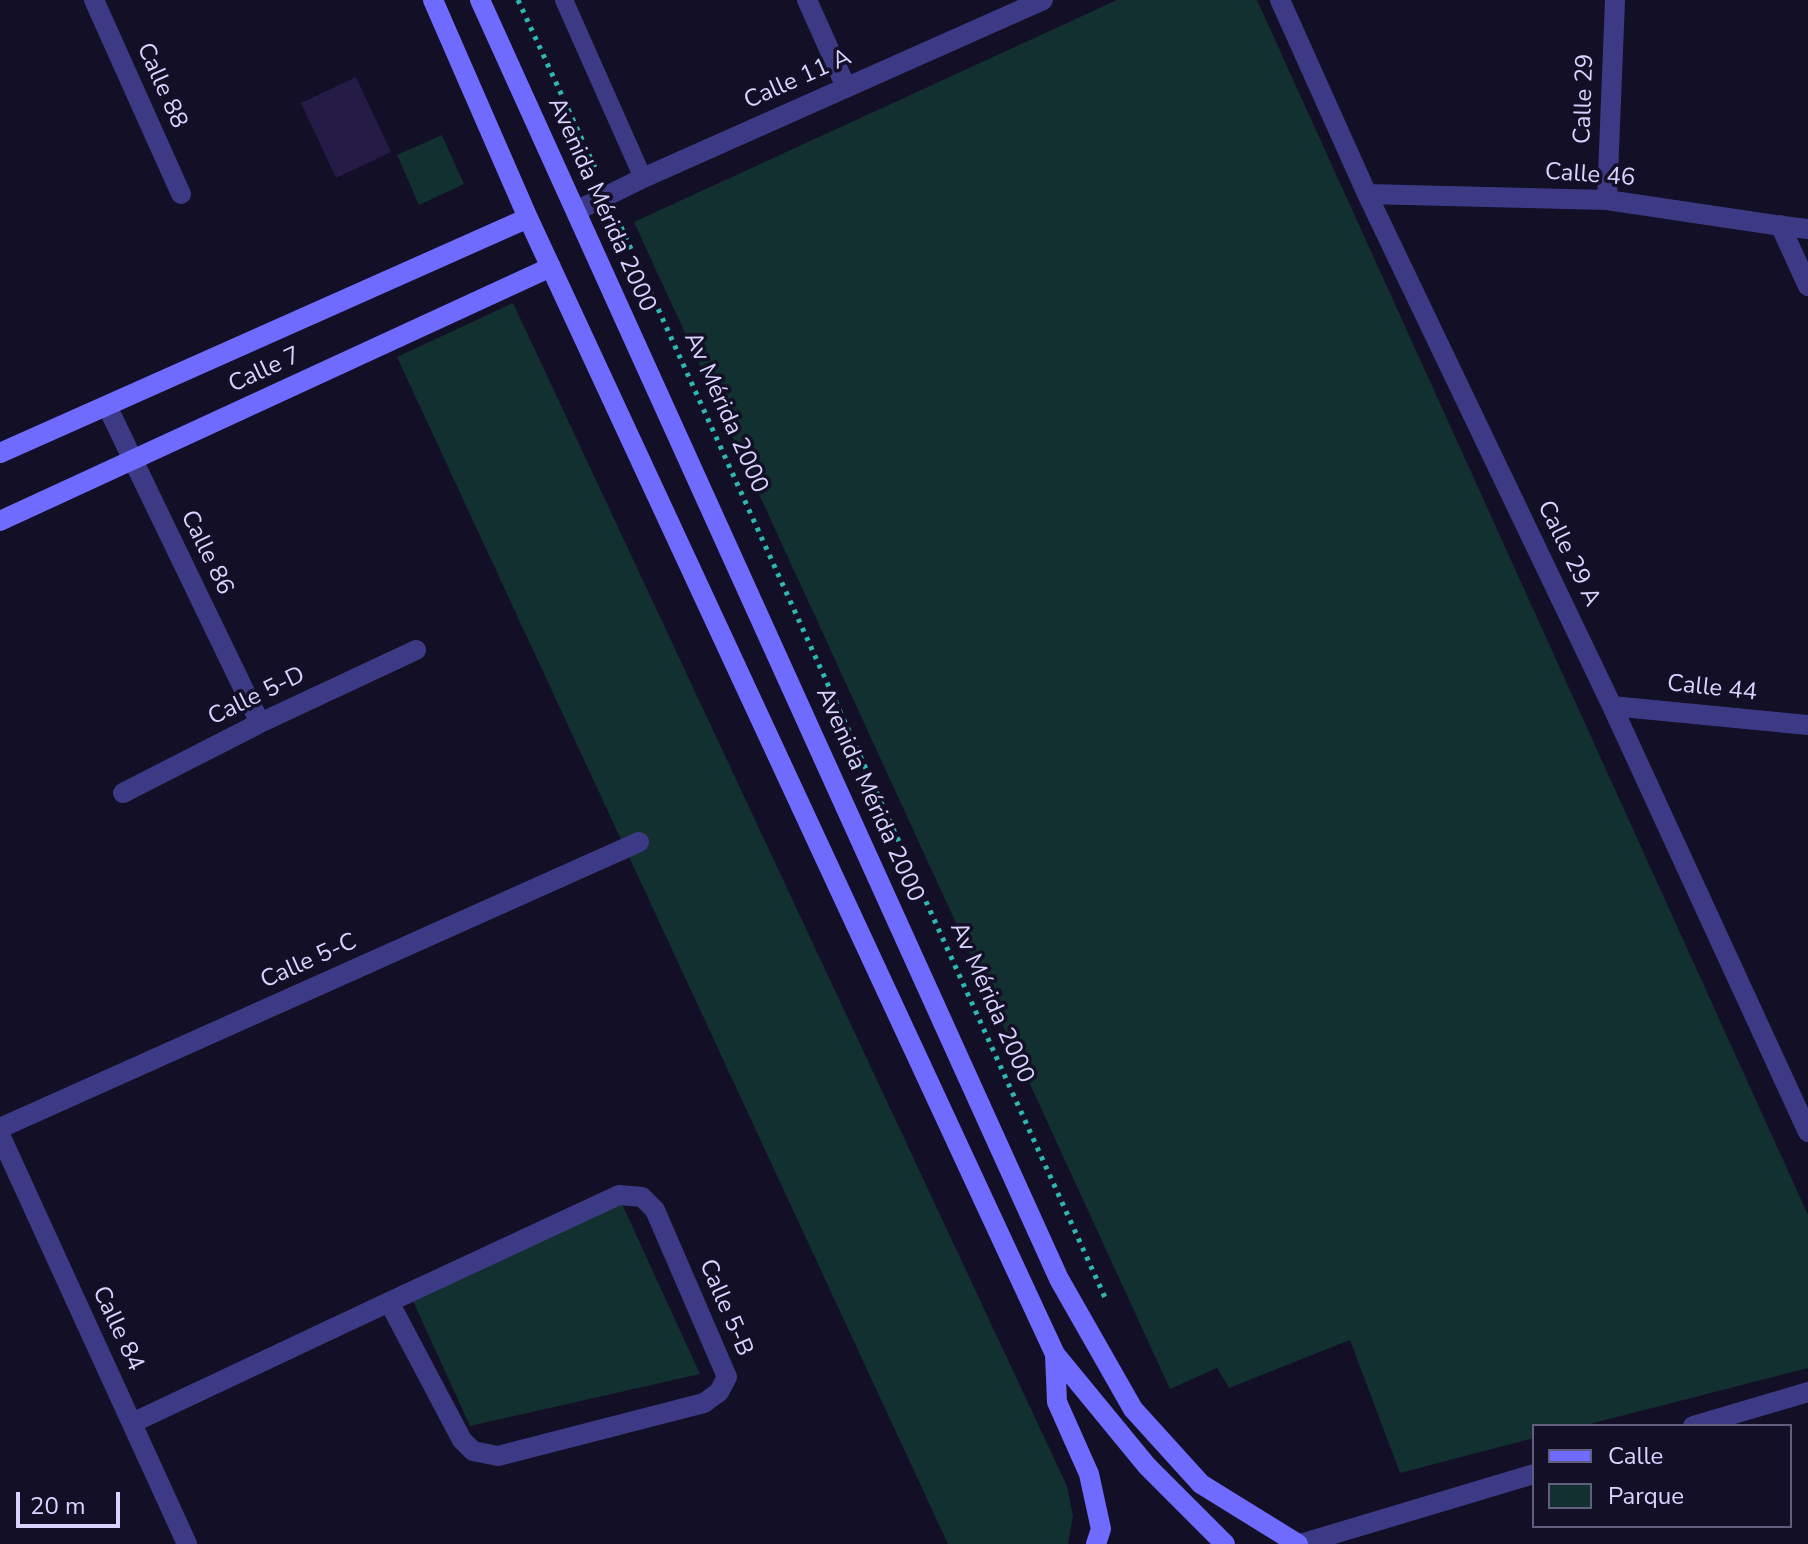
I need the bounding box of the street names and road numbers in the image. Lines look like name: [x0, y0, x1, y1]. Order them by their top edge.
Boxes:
street label: Calle 88: [129, 39, 193, 133]
street label: Calle 11 A: [740, 44, 856, 116]
street label: Calle 29: [1569, 53, 1601, 145]
street label: Avenida Mérida 2000: [541, 93, 661, 317]
street label: Calle 46: [1544, 158, 1636, 194]
street label: Av Mérida 2000: [677, 328, 773, 498]
street label: Calle 7: [225, 342, 305, 400]
street label: Calle 29 A: [1530, 496, 1606, 612]
street label: Calle 86: [173, 506, 239, 600]
street label: Calle 5-D: [204, 661, 310, 733]
street label: Calle 44: [1666, 670, 1758, 708]
street label: Avenida Mérida 2000: [809, 683, 929, 907]
street label: Av Mérida 2000: [943, 918, 1039, 1088]
street label: Calle 5-C: [256, 928, 362, 996]
street label: Calle 5-B: [692, 1255, 758, 1361]
street label: Calle 84: [85, 1282, 149, 1376]

